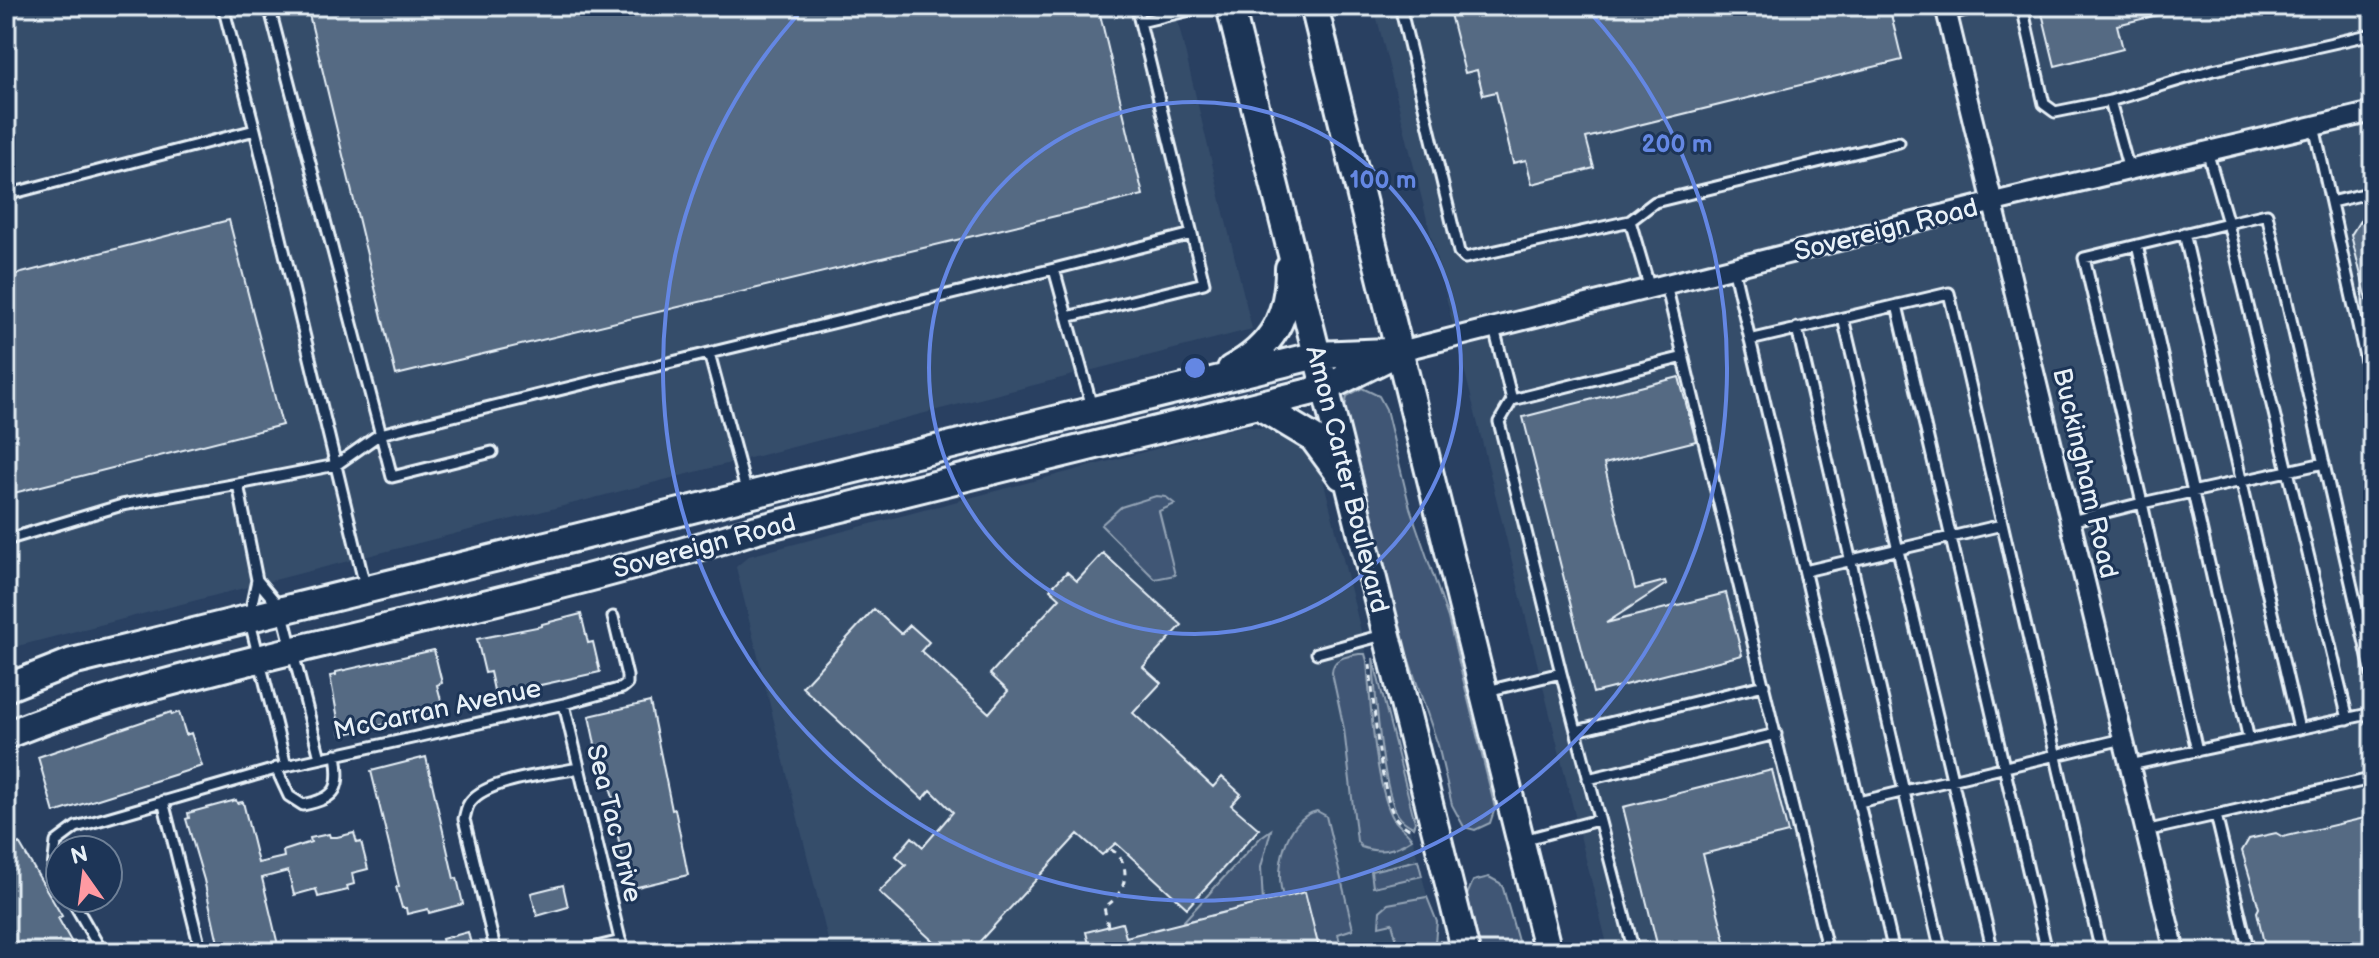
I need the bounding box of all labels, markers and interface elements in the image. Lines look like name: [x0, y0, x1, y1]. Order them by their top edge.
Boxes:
text: 200 m: [1642, 130, 1712, 159]
text: 100 m: [1350, 166, 1416, 195]
street label: Sovereign Road: [1791, 193, 1981, 268]
street label: Amon Carter Boulevard: [1298, 343, 1395, 616]
centre of rings: [1181, 354, 1209, 382]
street label: Buckingham Road: [2045, 365, 2124, 582]
street label: Sovereign Road: [610, 507, 799, 586]
street label: McCarran Avenue: [331, 673, 544, 748]
street label: Sea Tac Drive: [579, 741, 648, 906]
north arrow: [44, 834, 124, 914]
text: N: [68, 841, 91, 871]

